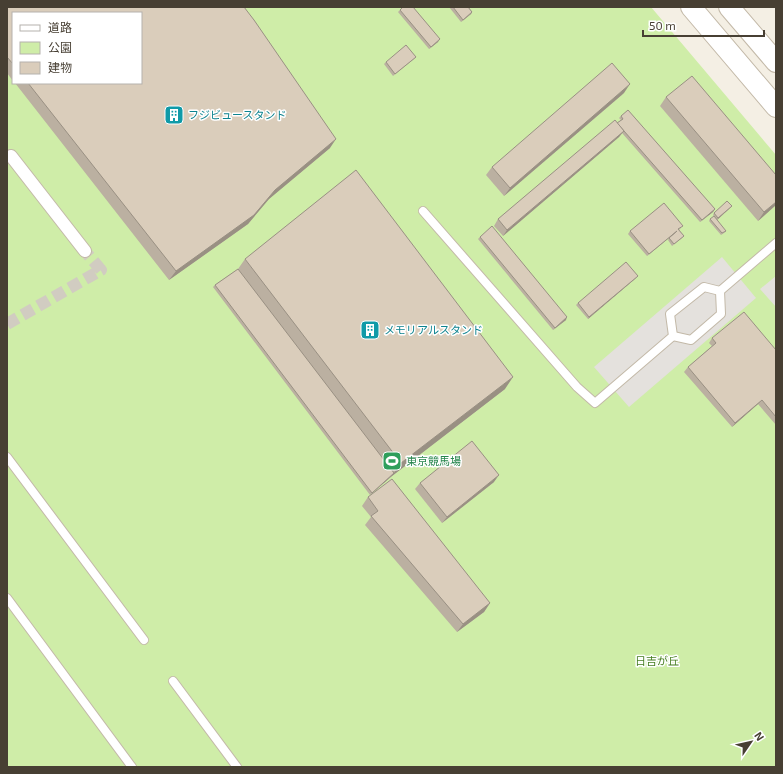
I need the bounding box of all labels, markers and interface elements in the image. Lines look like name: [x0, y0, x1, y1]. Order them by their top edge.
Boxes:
legend: [12, 12, 142, 84]
scale bar: [643, 12, 764, 38]
text: 50 m: [649, 18, 676, 32]
text: 道路: [48, 20, 72, 34]
text: 公園: [48, 40, 72, 54]
text: 建物: [48, 60, 72, 74]
building icon: フジビュースタンド: [163, 104, 185, 126]
place label: フジビュースタンド: [188, 108, 286, 121]
building icon: メモリアルスタンド: [359, 319, 381, 341]
place label: メモリアルスタンド: [384, 323, 483, 336]
sports icon: 東京競馬場: [381, 450, 403, 472]
place label: 東京競馬場: [406, 454, 461, 467]
park label: 日吉が丘: [635, 654, 679, 667]
north arrow: [731, 722, 771, 762]
text: N: [752, 729, 767, 743]

